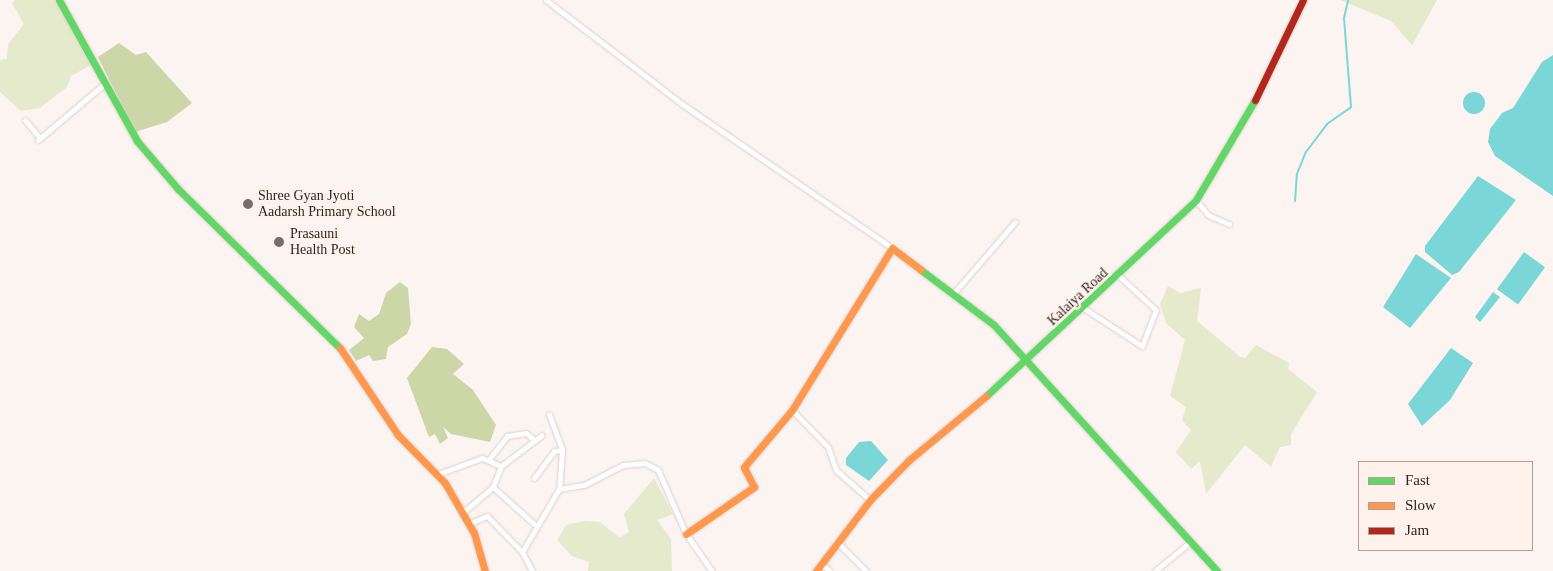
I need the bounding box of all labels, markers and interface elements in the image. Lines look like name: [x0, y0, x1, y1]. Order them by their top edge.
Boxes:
place label: Shree Gyan Jyoti Aadarsh Primary School: [258, 188, 396, 220]
marker: Shree Gyan Jyoti Aadarsh Primary School: [242, 198, 254, 210]
place label: Prasauni Health Post: [290, 226, 355, 258]
marker: Prasauni Health Post: [272, 235, 286, 249]
street label: Kalaiya Road: [1044, 265, 1112, 329]
legend: [1358, 461, 1533, 551]
text: Fast: [1405, 472, 1430, 488]
text: Slow: [1405, 497, 1436, 513]
text: Jam: [1405, 522, 1429, 538]

